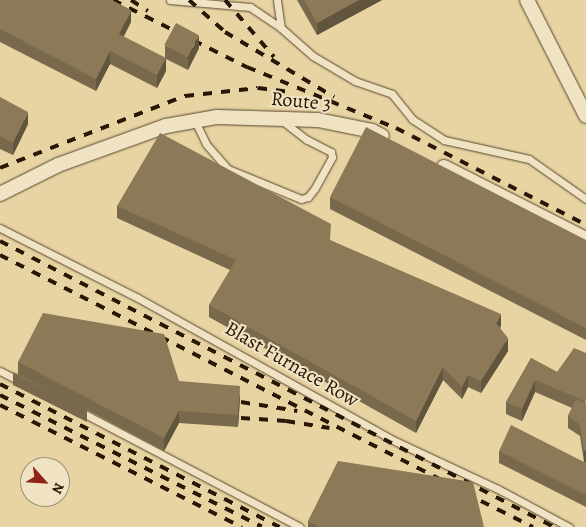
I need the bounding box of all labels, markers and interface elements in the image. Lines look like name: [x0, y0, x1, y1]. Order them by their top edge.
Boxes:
street label: Route 3: [270, 86, 332, 116]
street label: Blast Furnace Row: [221, 316, 363, 412]
north arrow: [20, 457, 70, 507]
text: N: [47, 480, 69, 497]

